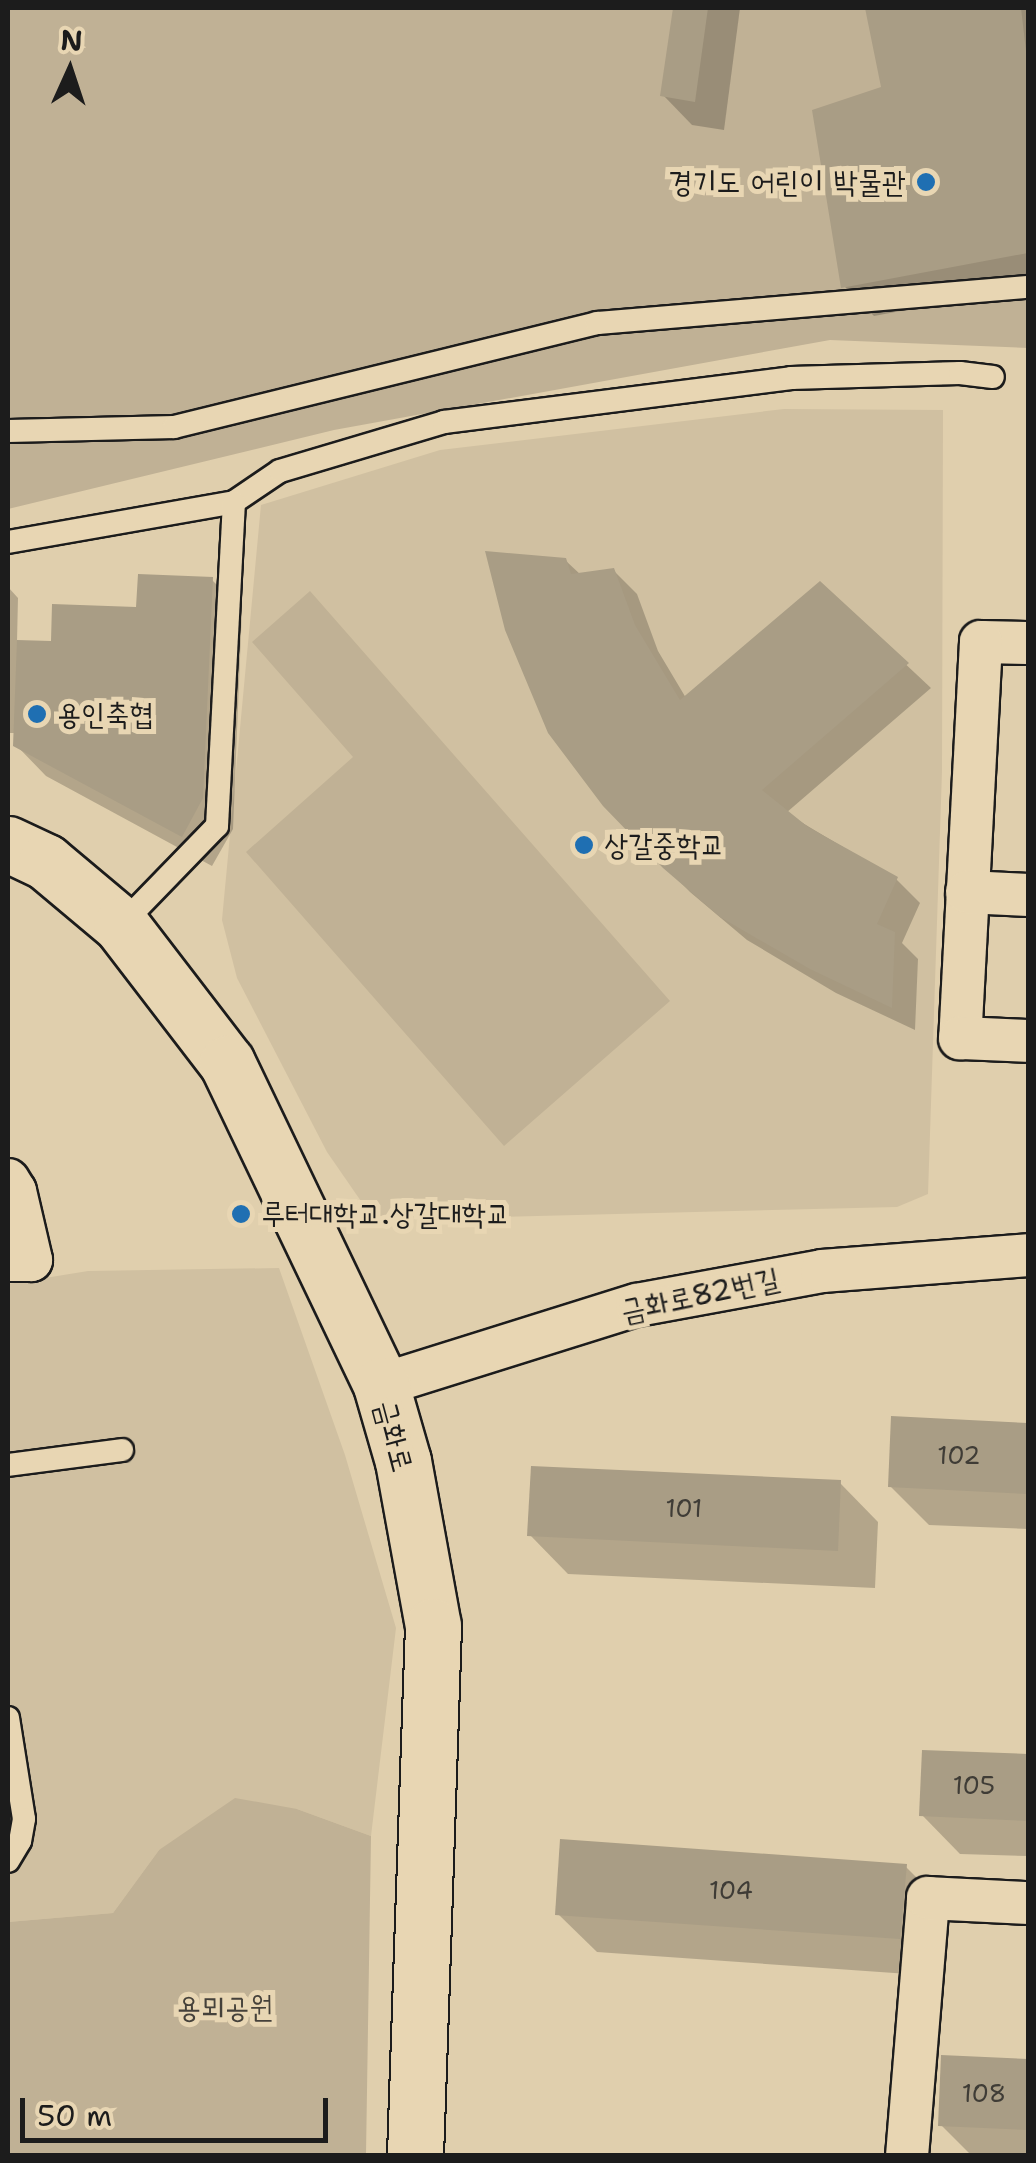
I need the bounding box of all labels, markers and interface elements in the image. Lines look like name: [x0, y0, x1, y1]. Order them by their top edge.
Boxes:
north arrow: [20, 20, 120, 120]
text: N: [59, 20, 84, 60]
place label: 경기도 어린이 박물관: [668, 164, 906, 200]
marker: 경기도 어린이 박물관: [915, 171, 937, 193]
place label: 용인축협: [57, 696, 154, 732]
marker: 용인축협: [26, 703, 48, 725]
place label: 상갈중학교: [604, 827, 725, 863]
marker: 상갈중학교: [573, 834, 595, 856]
place label: 루터대학교.상갈대학교: [261, 1196, 510, 1232]
marker: 루터대학교.상갈대학교: [230, 1203, 252, 1225]
street label: 금화로82번길: [618, 1261, 782, 1329]
street label: 금화로: [367, 1396, 421, 1476]
house number: 102: [937, 1440, 981, 1470]
house number: 101: [666, 1493, 702, 1523]
house number: 105: [953, 1770, 995, 1800]
house number: 104: [709, 1875, 753, 1905]
park label: 용뫼공원: [177, 1989, 273, 2025]
scale bar: [25, 2078, 332, 2140]
house number: 108: [962, 2078, 1006, 2108]
text: 50 m: [37, 2095, 112, 2136]

